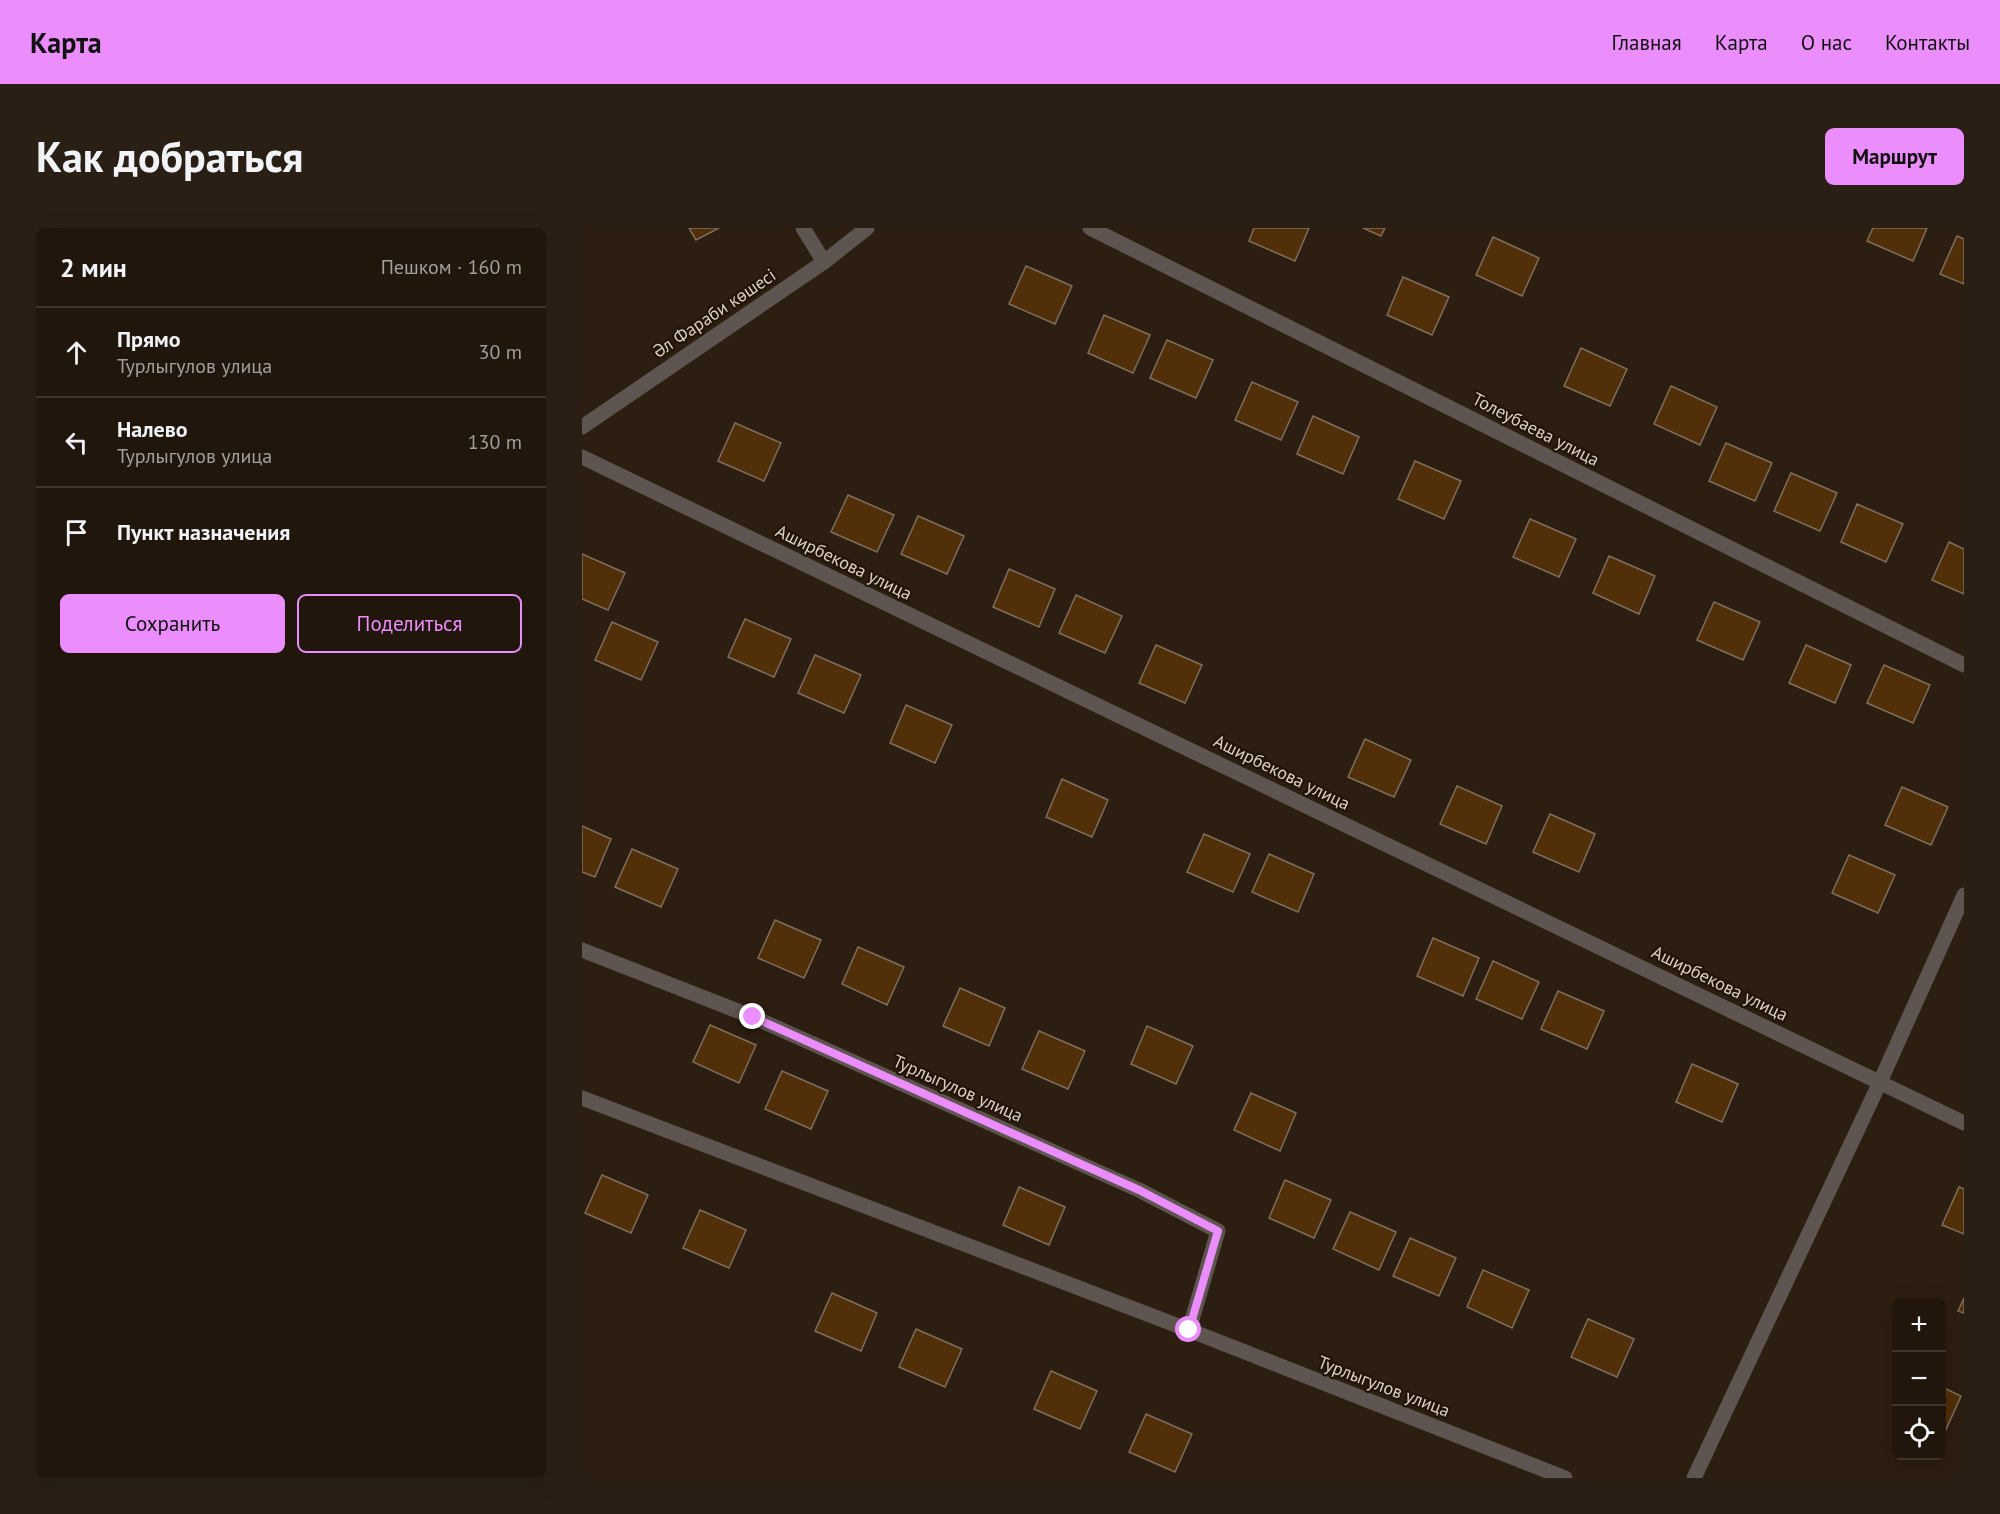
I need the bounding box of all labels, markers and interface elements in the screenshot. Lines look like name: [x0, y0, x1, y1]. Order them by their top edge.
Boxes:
text: Карта: [30, 24, 102, 61]
text: Главная: [1611, 29, 1682, 56]
text: Карта: [1715, 29, 1768, 56]
text: О нас: [1801, 29, 1852, 56]
text: Контакты: [1885, 29, 1970, 56]
button: Маршрут: [1825, 128, 1964, 185]
text: Как добраться: [36, 129, 303, 184]
text: 2 мин: [60, 251, 127, 284]
text: Пешком · 160 m: [381, 254, 522, 280]
street label: Әл Фараби көшесі: [648, 263, 780, 363]
text: Прямо: [117, 325, 180, 353]
icon: ahead: [60, 336, 93, 369]
text: 30 m: [479, 339, 522, 365]
text: Турлыгулов улица: [117, 353, 272, 379]
street label: Толеубаева улица: [1469, 387, 1603, 471]
text: Налево: [117, 415, 188, 443]
icon: left: [60, 426, 93, 459]
text: 130 m: [468, 429, 522, 455]
text: Турлыгулов улица: [117, 443, 272, 469]
icon: arrive: [60, 516, 93, 549]
text: Пункт назначения: [117, 518, 290, 546]
street label: Аширбекова улица: [772, 519, 916, 605]
button: Сохранить: [60, 594, 285, 653]
button: Поделиться: [297, 594, 522, 653]
street label: Аширбекова улица: [1210, 729, 1354, 815]
street label: Аширбекова улица: [1648, 940, 1792, 1026]
route end: [739, 1003, 765, 1029]
street label: Турлыгулов улица: [890, 1049, 1026, 1127]
map controls: [1892, 1298, 1946, 1460]
button: +: [1892, 1298, 1946, 1352]
route start: [1175, 1316, 1201, 1342]
street label: Турлыгулов улица: [1315, 1350, 1453, 1422]
button: −: [1892, 1352, 1946, 1406]
button: locate: [1892, 1406, 1946, 1460]

